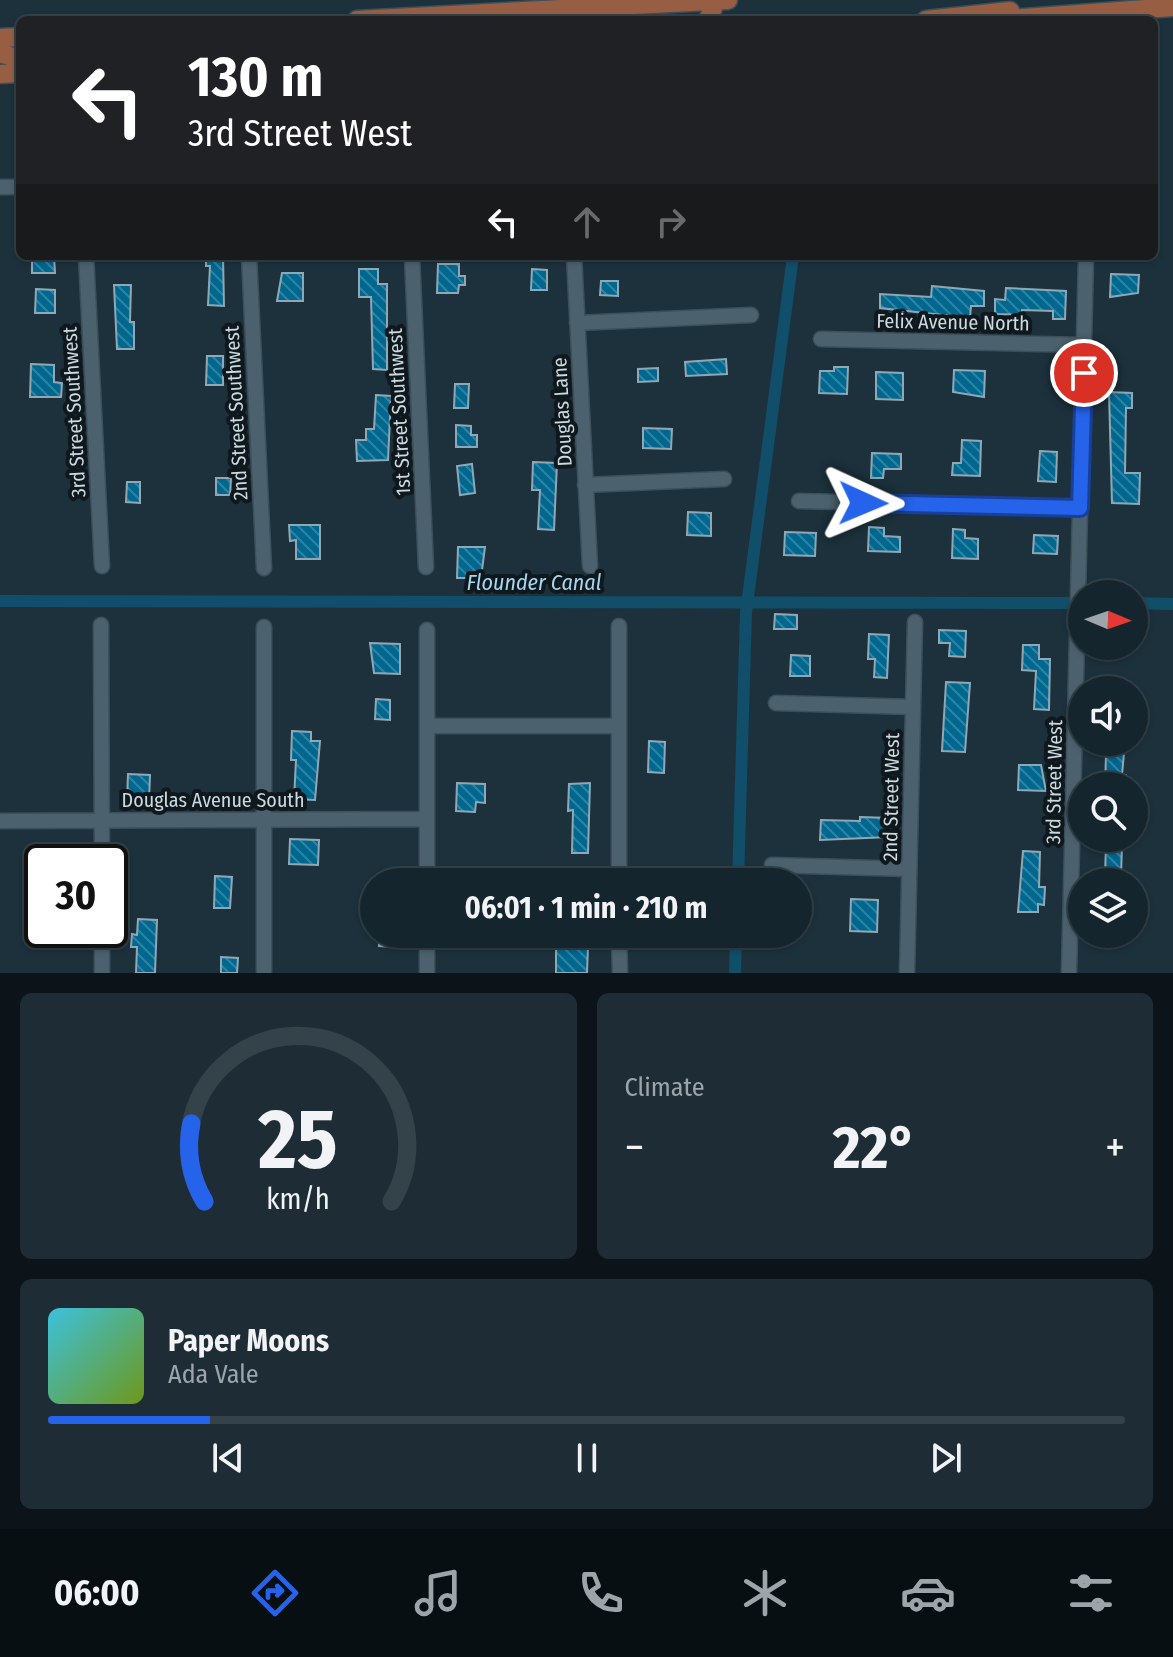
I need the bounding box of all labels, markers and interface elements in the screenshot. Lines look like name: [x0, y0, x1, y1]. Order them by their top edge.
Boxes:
text: 130 m: [188, 44, 323, 111]
icon: left: [56, 48, 160, 152]
text: 3rd Street West: [188, 112, 412, 156]
icon: left: [481, 200, 525, 244]
icon: ahead: [565, 200, 609, 244]
icon: right: [649, 200, 693, 244]
street label: Felix Avenue North: [876, 309, 1030, 335]
street label: 2nd Street Southwest: [219, 325, 253, 501]
street label: 3rd Street Southwest: [58, 326, 90, 498]
street label: 1st Street Southwest: [383, 327, 415, 496]
pin: [1050, 339, 1118, 407]
icon: arrive: [1062, 351, 1106, 395]
street label: Douglas Lane: [547, 357, 577, 467]
position arrow: [821, 461, 905, 545]
water label: Flounder Canal: [467, 569, 602, 596]
north arrow: [1068, 580, 1148, 660]
map controls: [1068, 580, 1148, 948]
button: sound: [1068, 676, 1148, 756]
street label: 3rd Street West: [1041, 719, 1067, 844]
street label: 2nd Street West: [878, 732, 904, 861]
button: search: [1068, 772, 1148, 852]
street label: Douglas Avenue South: [122, 788, 304, 812]
speed limit sign: 30: [24, 844, 128, 948]
button: layers: [1068, 868, 1148, 948]
text: 06:01 · 1 min · 210 m: [465, 890, 707, 926]
text: Climate: [625, 1072, 705, 1103]
text: 25: [258, 1090, 338, 1190]
text: 22°: [833, 1112, 916, 1184]
text: −: [625, 1121, 644, 1174]
text: +: [1105, 1121, 1125, 1174]
text: km/h: [266, 1182, 330, 1217]
text: Paper Moons: [168, 1323, 329, 1359]
text: Ada Vale: [168, 1359, 259, 1390]
icon: previous: [206, 1436, 250, 1480]
icon: pause: [565, 1436, 609, 1480]
icon: next: [924, 1436, 968, 1480]
icon: directions: [247, 1565, 303, 1621]
icon: music: [410, 1565, 466, 1621]
icon: phone: [573, 1565, 629, 1621]
icon: climate: [737, 1565, 793, 1621]
icon: car: [900, 1565, 956, 1621]
icon: filters: [1063, 1565, 1119, 1621]
text: 06:00: [54, 1571, 140, 1615]

